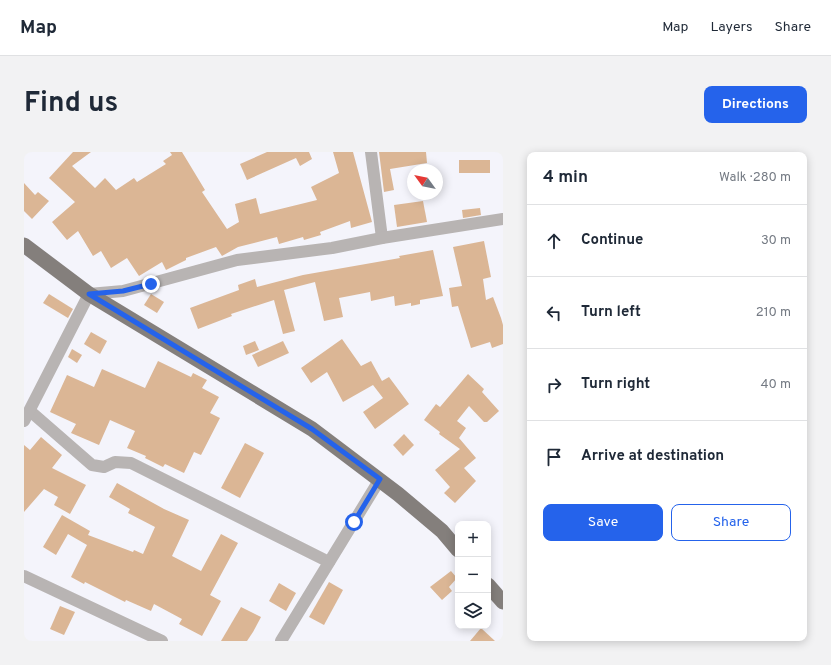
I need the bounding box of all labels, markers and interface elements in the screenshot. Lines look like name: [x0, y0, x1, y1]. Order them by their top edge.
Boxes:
text: Map: [20, 16, 57, 40]
text: Map: [662, 19, 688, 36]
text: Layers: [710, 19, 752, 36]
text: Share: [774, 19, 811, 36]
text: Find us: [24, 86, 118, 122]
button: Directions: [704, 86, 807, 123]
north arrow: [407, 164, 443, 200]
text: 4 min: [543, 167, 588, 189]
text: Walk · 280 m: [719, 170, 791, 186]
icon: ahead: [543, 230, 565, 252]
text: Continue: [581, 231, 643, 250]
text: 30 m: [761, 233, 791, 249]
route end: [142, 275, 160, 293]
icon: left: [543, 302, 565, 324]
text: Turn left: [581, 303, 641, 322]
text: 210 m: [756, 305, 791, 321]
icon: right: [543, 374, 565, 396]
text: Turn right: [581, 375, 650, 394]
text: 40 m: [761, 377, 791, 393]
icon: arrive: [543, 446, 565, 468]
text: Arrive at destination: [581, 447, 724, 466]
button: Save: [543, 504, 663, 541]
button: Share: [671, 504, 791, 541]
route start: [345, 513, 363, 531]
map controls: [455, 521, 491, 629]
button: +: [455, 521, 491, 557]
button: −: [455, 557, 491, 593]
button: layers: [455, 593, 491, 629]

